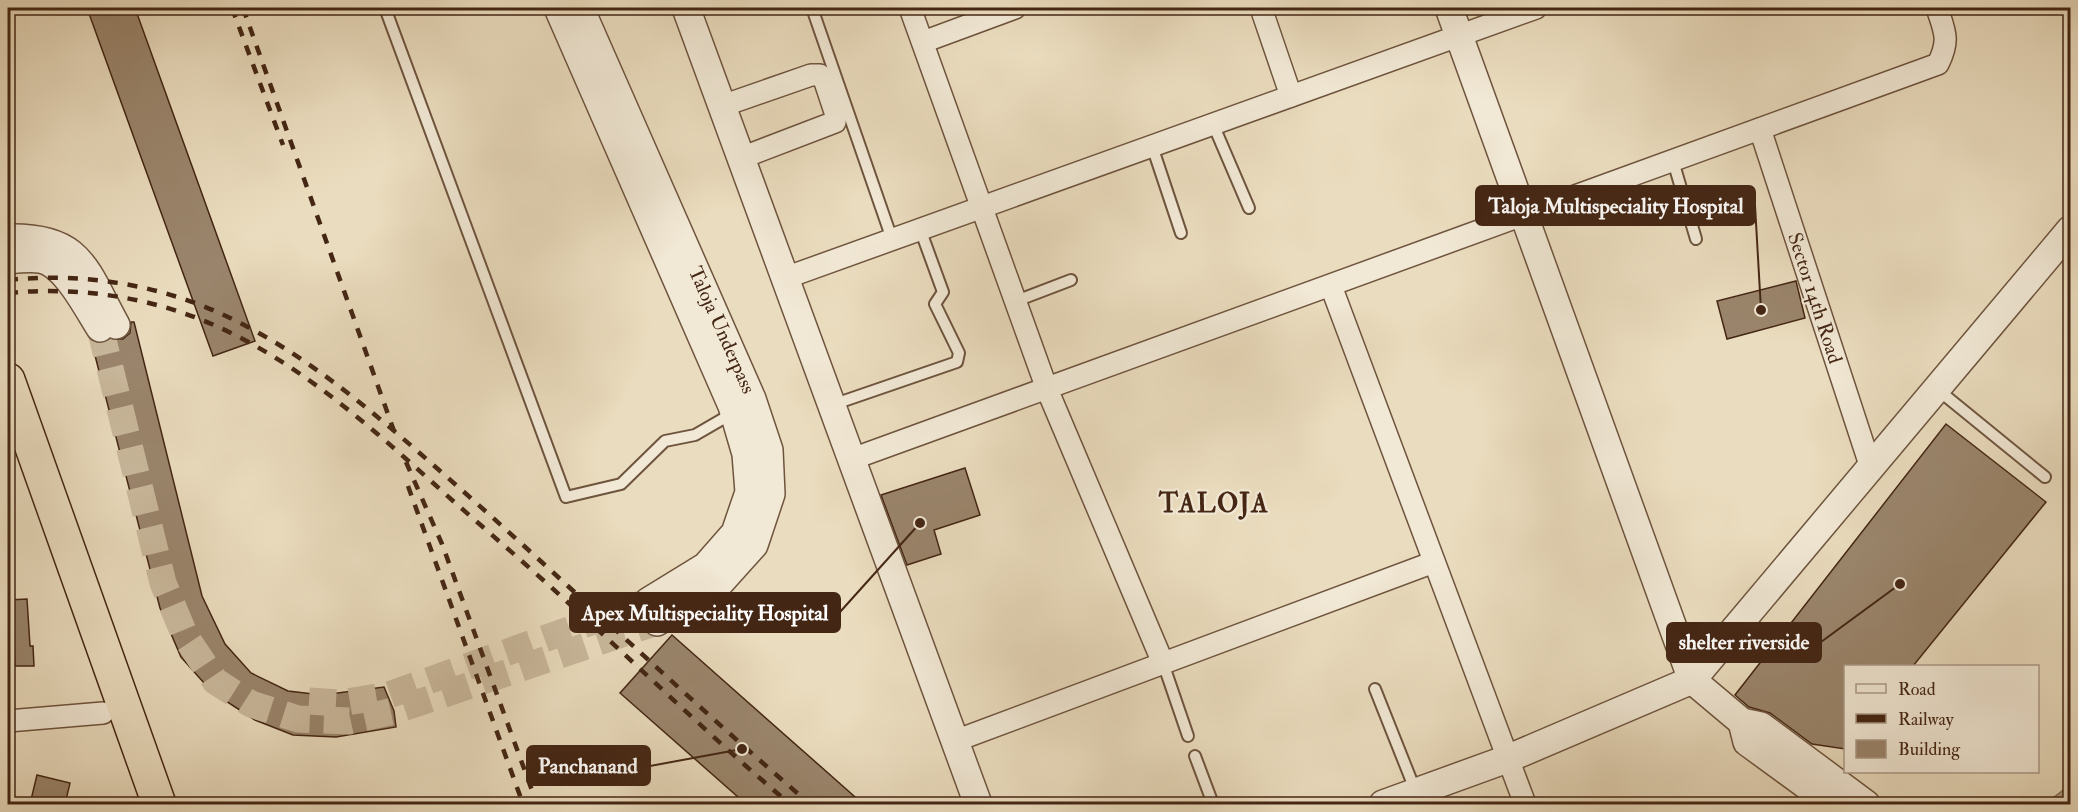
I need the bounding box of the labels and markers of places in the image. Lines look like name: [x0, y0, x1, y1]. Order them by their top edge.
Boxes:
callout: Taloja Multispeciality Hospital: [1476, 186, 1755, 225]
callout: Apex Multispeciality Hospital: [570, 593, 840, 632]
callout: shelter riverside: [1667, 623, 1821, 662]
callout: Panchanand: [527, 746, 650, 785]

